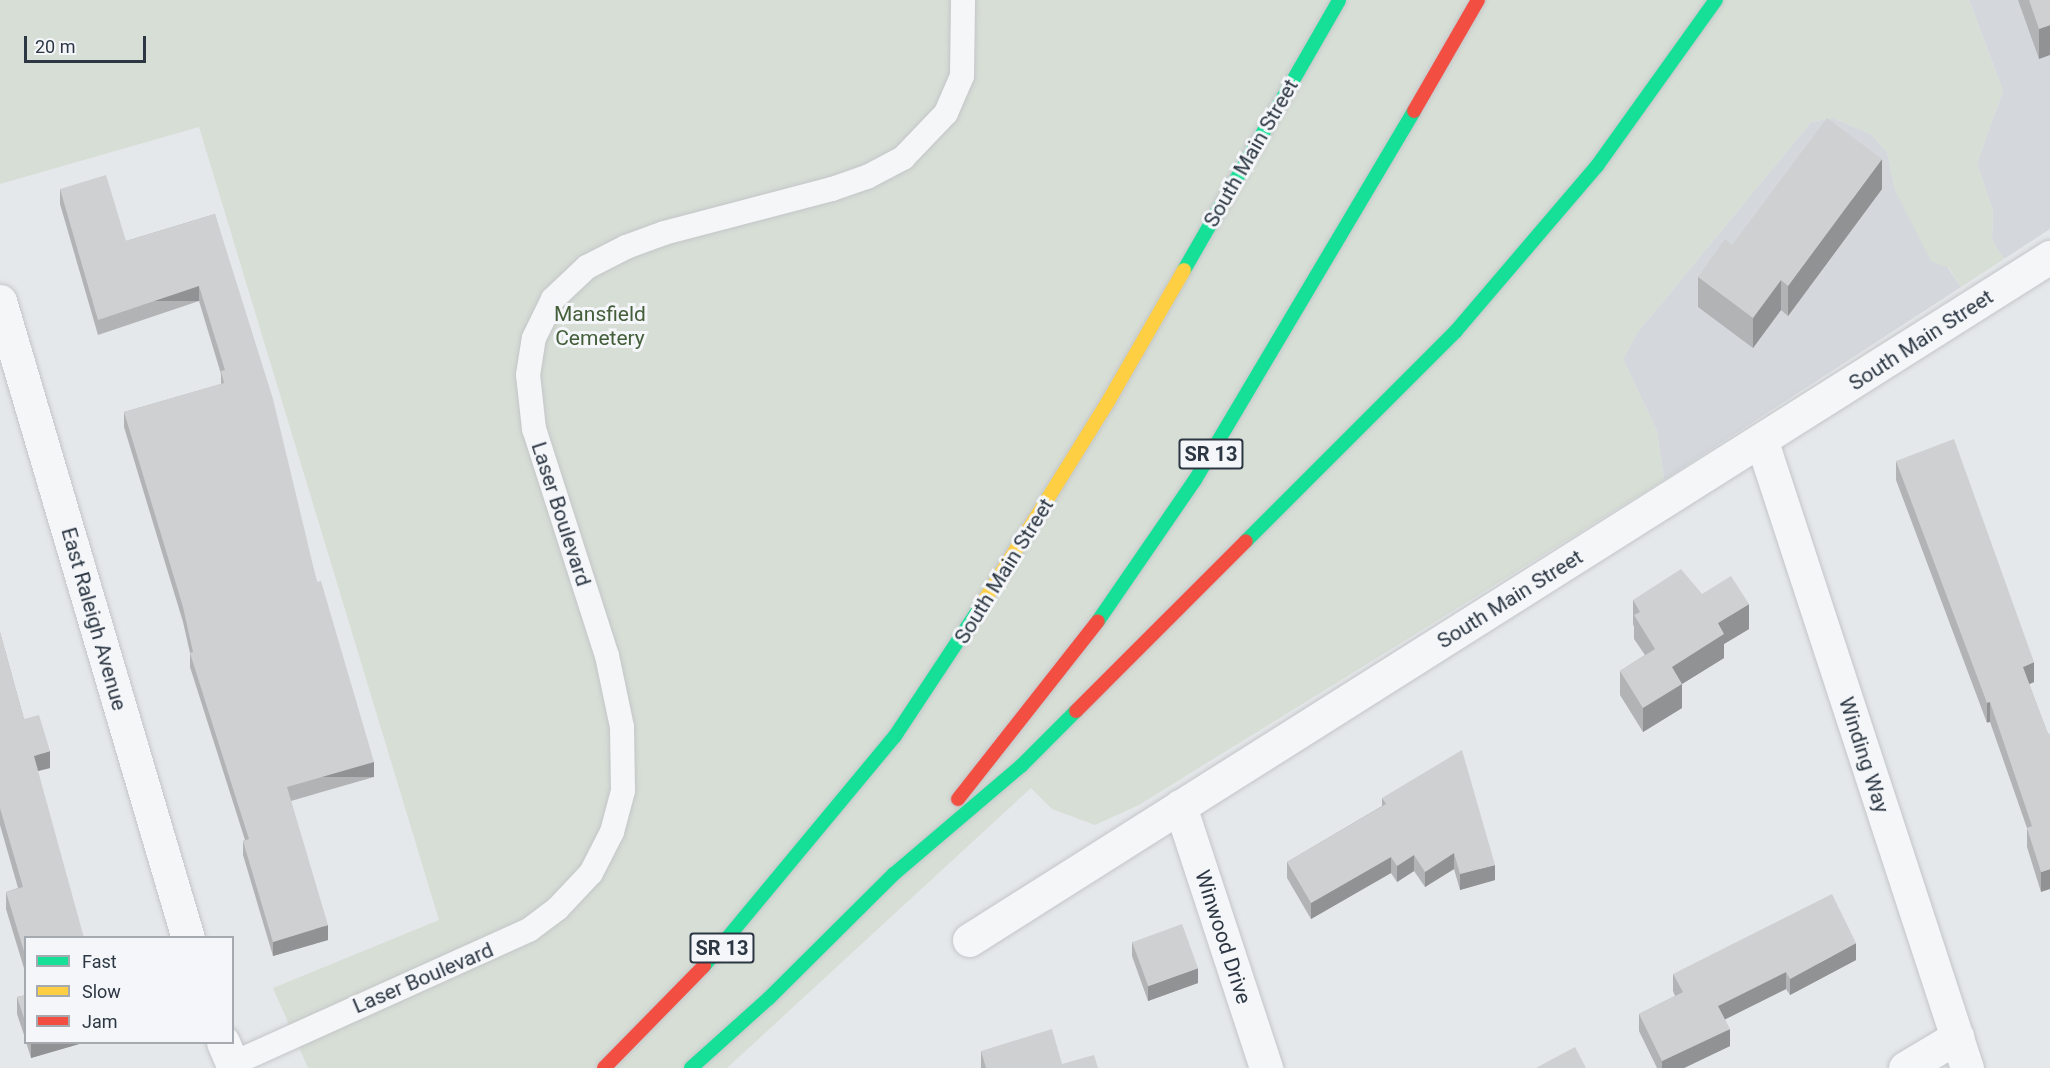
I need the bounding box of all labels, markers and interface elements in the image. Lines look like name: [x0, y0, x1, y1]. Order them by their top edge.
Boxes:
scale bar: [27, 24, 148, 62]
text: 20 m: [35, 36, 75, 57]
street label: South Main Street: [1198, 74, 1304, 232]
street label: South Main Street: [1844, 284, 1998, 396]
park label: Mansfield Cemetery: [554, 301, 646, 351]
road number: SR 13: [1178, 437, 1244, 471]
street label: Laser Boulevard: [526, 439, 596, 589]
street label: South Main Street: [949, 494, 1059, 648]
street label: East Raleigh Avenue: [56, 525, 132, 713]
street label: South Main Street: [1433, 544, 1587, 654]
street label: Winding Way: [1833, 694, 1895, 816]
street label: Winwood Drive: [1189, 867, 1257, 1007]
road number: SR 13: [689, 931, 755, 965]
legend: [24, 936, 234, 1044]
street label: Laser Boulevard: [349, 937, 497, 1019]
text: Fast: [82, 951, 117, 972]
text: Slow: [82, 981, 121, 1002]
text: Jam: [82, 1011, 118, 1032]

